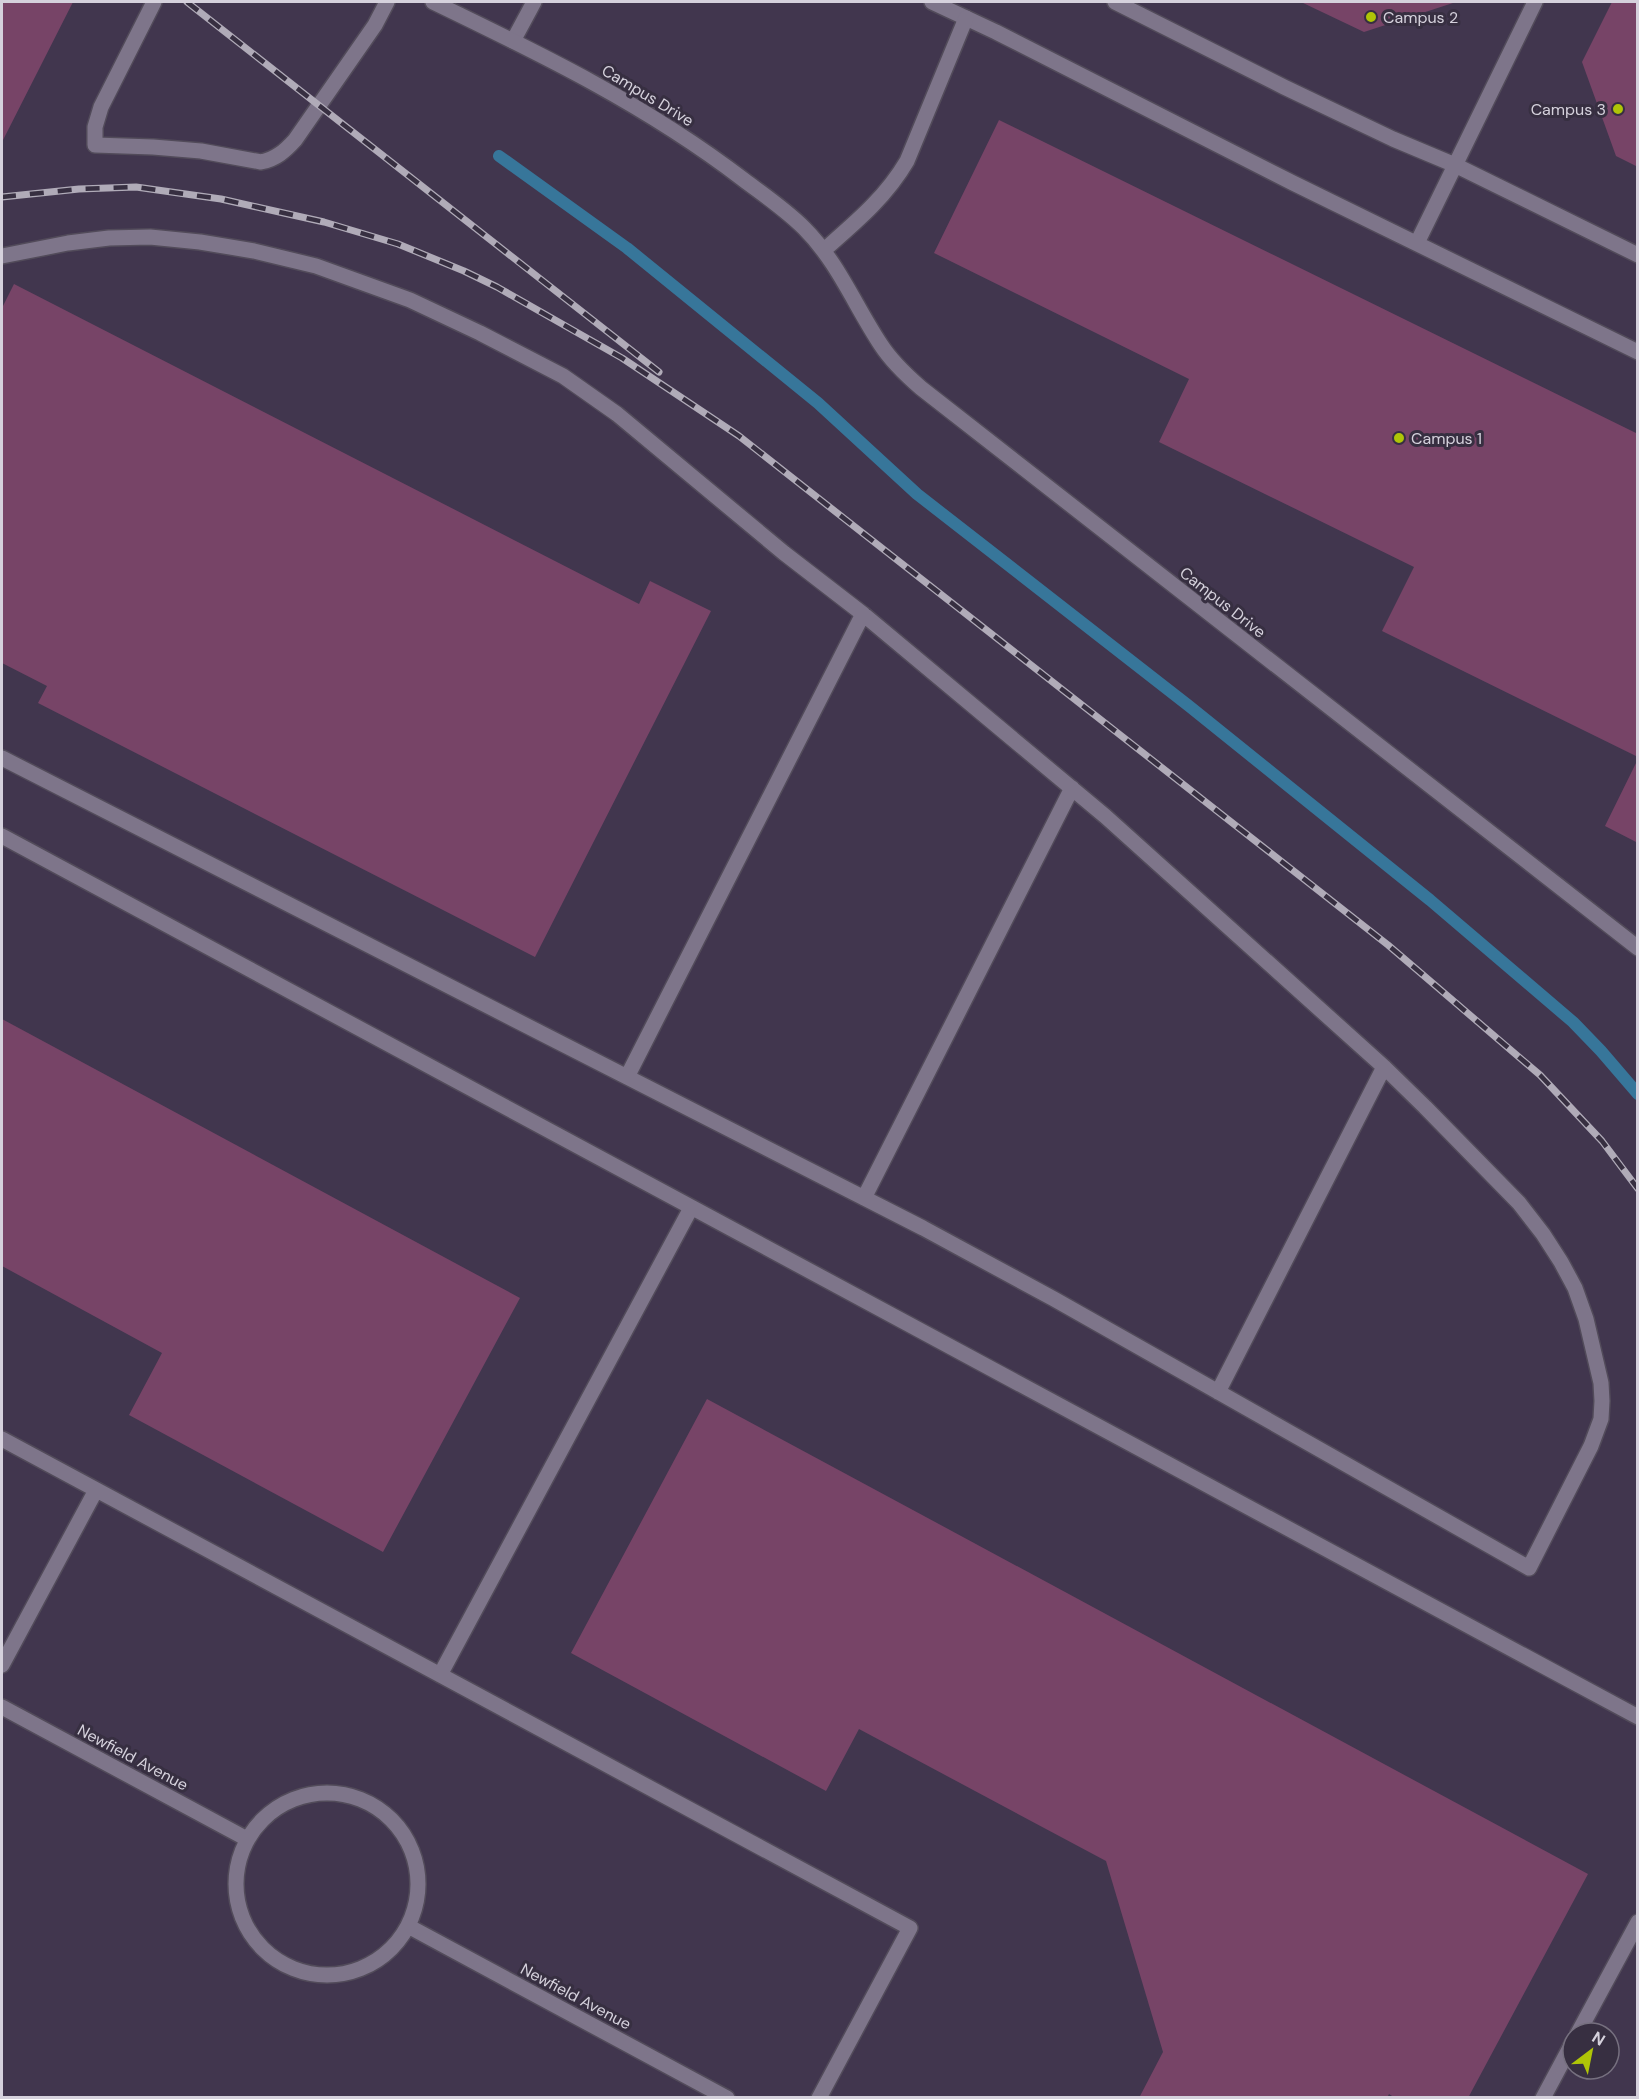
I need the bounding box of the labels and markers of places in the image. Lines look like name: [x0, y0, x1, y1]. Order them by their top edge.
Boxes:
place label: Campus 2: [1383, 7, 1458, 28]
marker: Campus 2: [1364, 10, 1378, 24]
place label: Campus 3: [1531, 99, 1606, 120]
marker: Campus 3: [1611, 102, 1625, 116]
place label: Campus 1: [1411, 428, 1482, 449]
marker: Campus 1: [1392, 431, 1406, 445]

